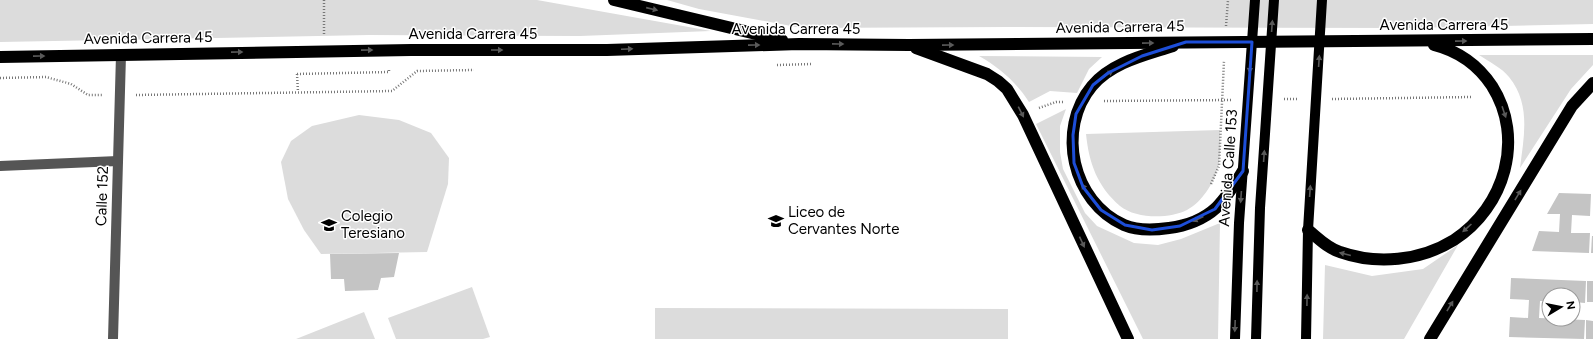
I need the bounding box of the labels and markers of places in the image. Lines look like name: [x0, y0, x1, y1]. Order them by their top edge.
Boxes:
place label: Liceo de Cervantes Norte: [788, 203, 899, 238]
place label: Colegio Teresiano: [341, 207, 405, 242]
school or university icon: Liceo de Cervantes Norte: [767, 212, 785, 230]
school or university icon: Colegio Teresiano: [320, 216, 338, 234]

